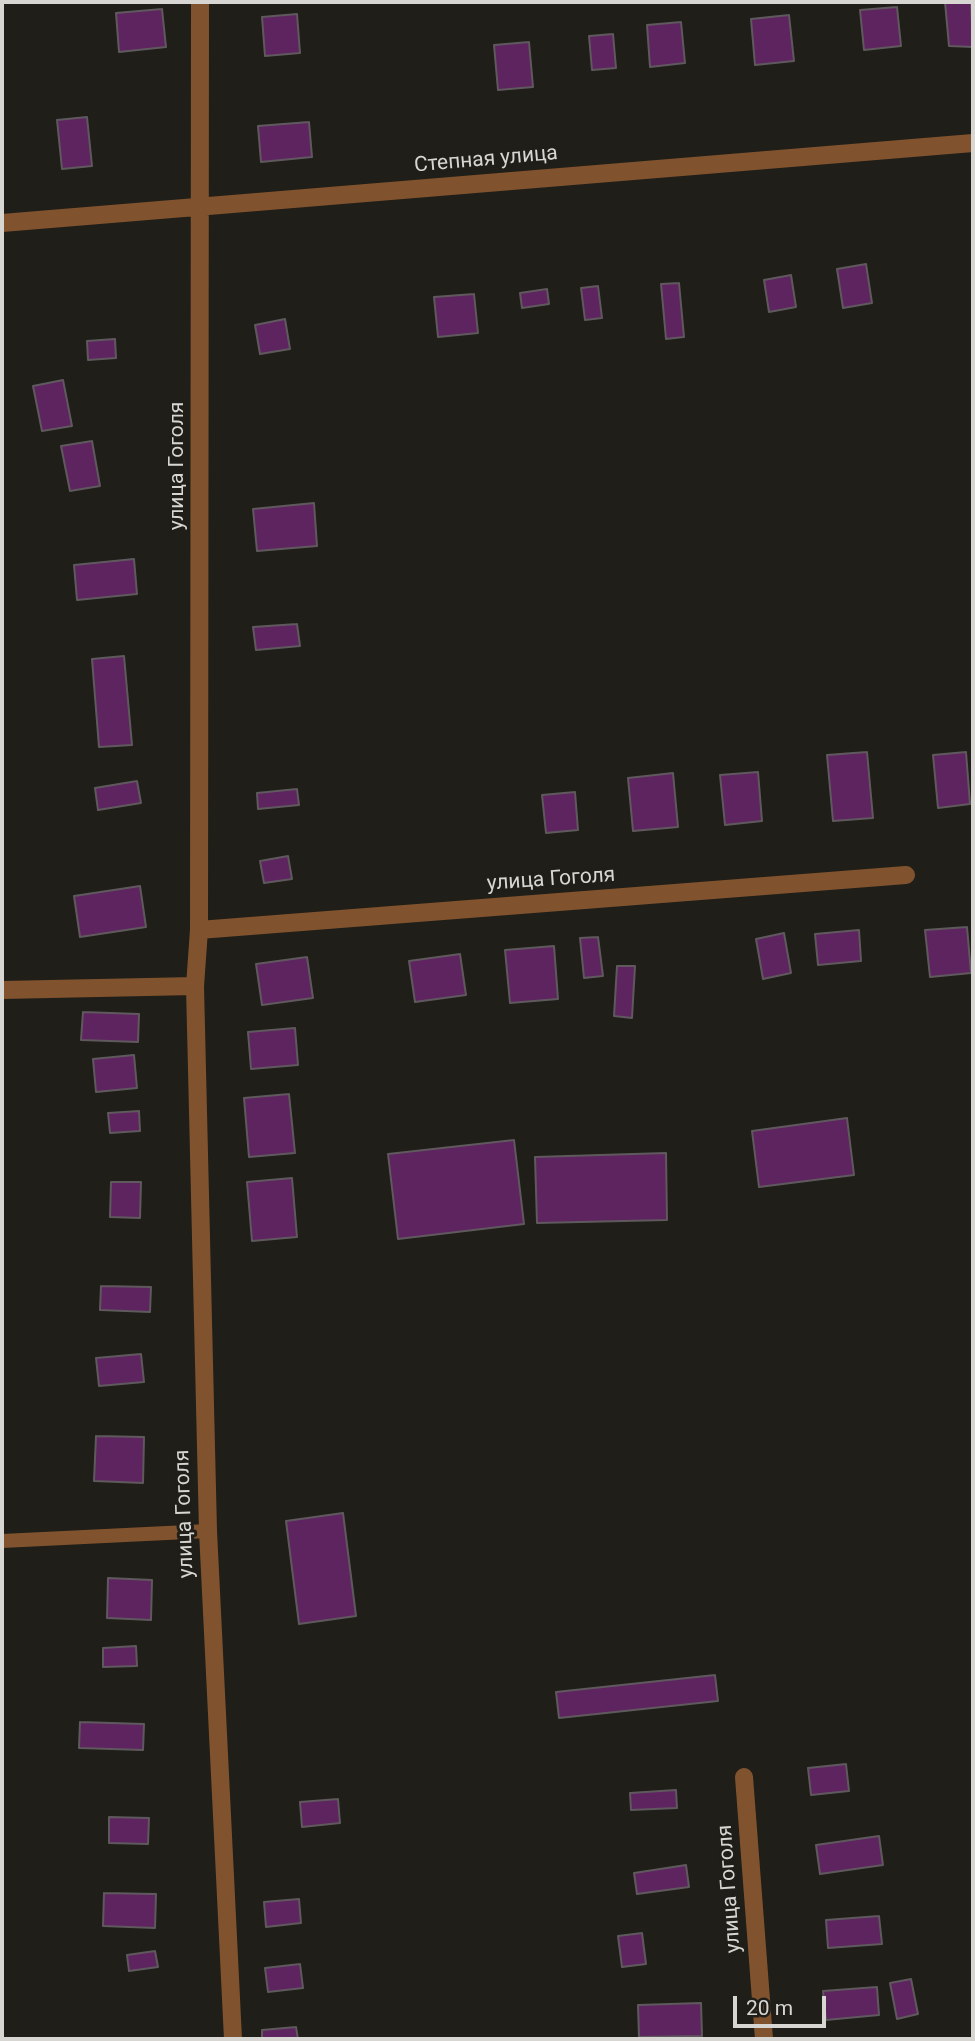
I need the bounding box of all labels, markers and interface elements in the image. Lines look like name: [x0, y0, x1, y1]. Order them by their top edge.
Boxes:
street label: Степная улица: [413, 141, 559, 179]
street label: улица Гоголя: [165, 402, 191, 530]
street label: улица Гоголя: [486, 863, 616, 897]
street label: улица Гоголя: [170, 1449, 200, 1579]
street label: улица Гоголя: [713, 1824, 747, 1954]
scale bar: [737, 1982, 830, 2026]
text: 20 m: [746, 1996, 793, 2020]

